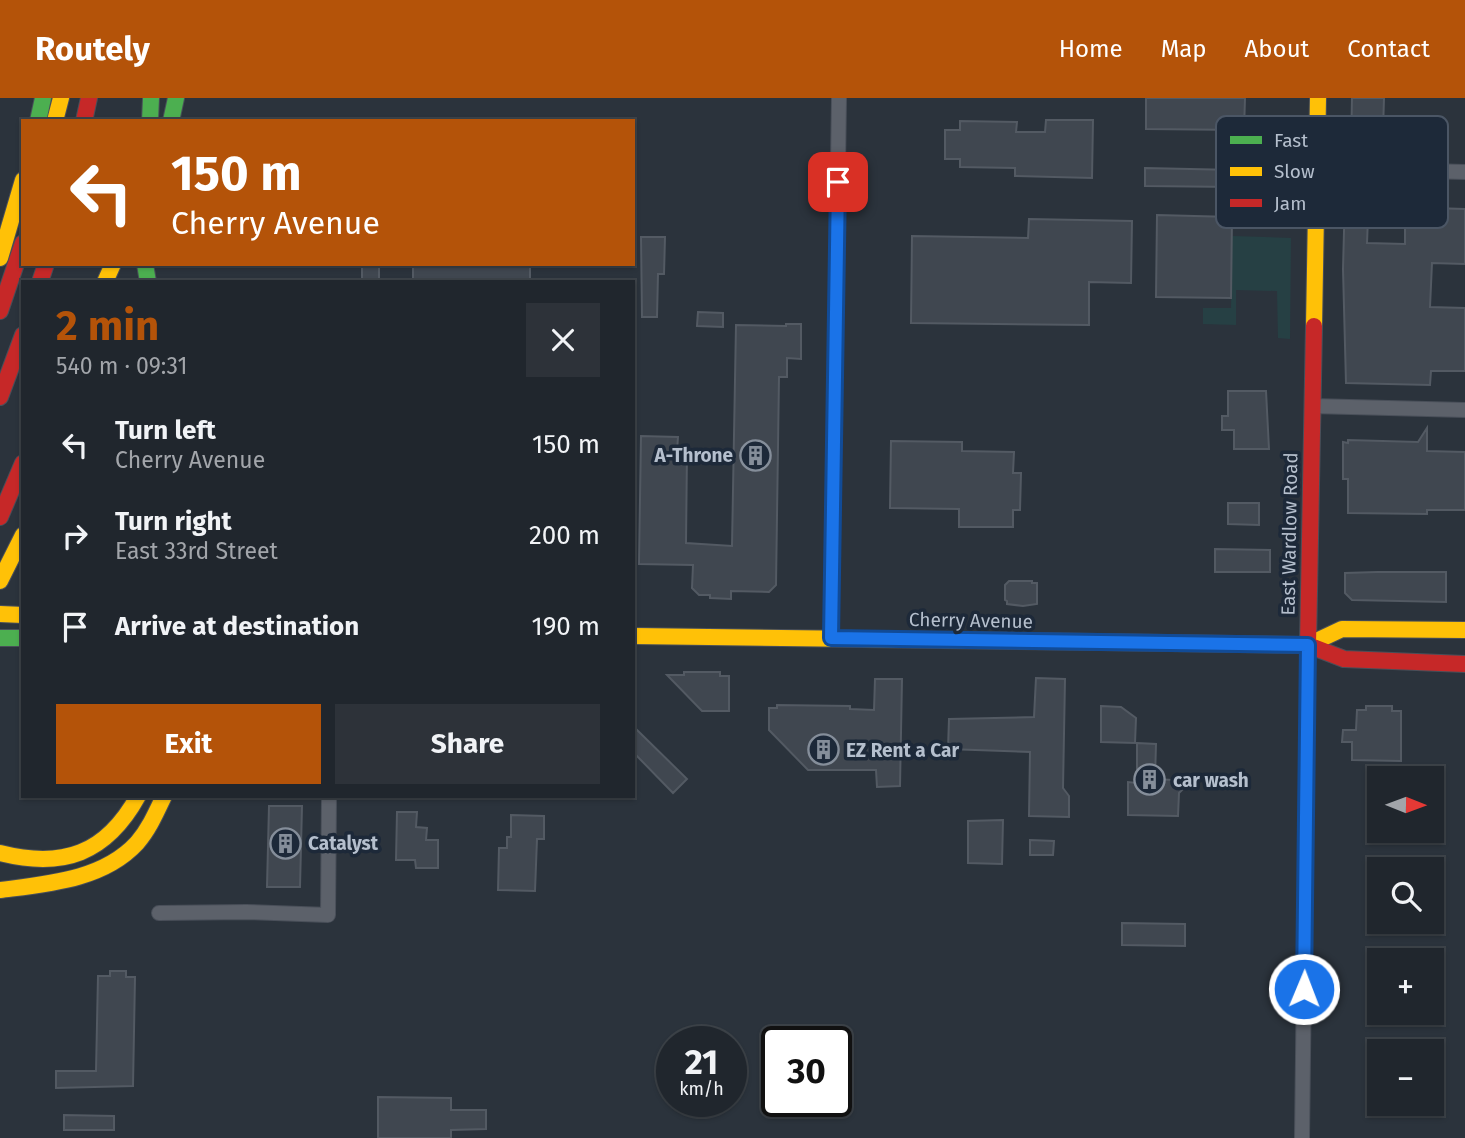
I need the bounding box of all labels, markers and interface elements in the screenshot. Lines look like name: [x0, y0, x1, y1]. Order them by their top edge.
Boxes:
text: Routely: [35, 29, 150, 69]
text: Home: [1059, 35, 1123, 63]
text: Map: [1161, 35, 1207, 63]
text: About: [1245, 35, 1309, 63]
text: Contact: [1347, 35, 1430, 63]
legend: [1216, 116, 1448, 228]
text: Fast: [1274, 129, 1308, 152]
text: 150 m: [171, 144, 302, 203]
icon: left: [56, 147, 147, 238]
pin: [808, 152, 868, 212]
text: Slow: [1274, 160, 1315, 183]
icon: arrive: [819, 163, 857, 201]
text: Jam: [1274, 192, 1306, 215]
text: Cherry Avenue: [171, 204, 380, 242]
text: 2 min: [56, 301, 159, 351]
button: close: [526, 303, 600, 377]
text: 540 m · 09:31: [56, 352, 187, 380]
text: Turn left: [115, 415, 216, 446]
icon: left: [56, 426, 94, 464]
text: 150 m: [532, 429, 600, 460]
building icon: A-Throne: [739, 438, 773, 472]
place label: A-Throne: [653, 444, 733, 467]
text: Cherry Avenue: [115, 446, 265, 474]
street label: East Wardlow Road: [1277, 452, 1302, 616]
text: Turn right: [115, 506, 232, 537]
icon: right: [56, 517, 94, 555]
text: 200 m: [529, 520, 600, 551]
text: East 33rd Street: [115, 537, 278, 565]
icon: arrive: [56, 608, 94, 646]
street label: Cherry Avenue: [909, 608, 1033, 633]
text: Arrive at destination: [115, 611, 359, 642]
text: 190 m: [531, 611, 600, 642]
button: Exit: [56, 704, 321, 784]
button: Share: [335, 704, 600, 784]
building icon: EZ Rent a Car: [806, 733, 840, 767]
place label: EZ Rent a Car: [846, 739, 959, 762]
building icon: car wash: [1133, 763, 1167, 797]
north arrow: [1367, 766, 1444, 844]
map controls: [1367, 766, 1444, 1116]
place label: car wash: [1173, 769, 1249, 792]
building icon: Catalyst: [268, 826, 302, 860]
place label: Catalyst: [308, 832, 379, 855]
button: search: [1367, 857, 1444, 934]
button: +: [1367, 948, 1444, 1025]
position arrow: [1267, 952, 1341, 1026]
speed limit sign: 30: [761, 1026, 852, 1117]
button: −: [1367, 1039, 1444, 1116]
text: 21: [685, 1041, 718, 1083]
text: km/h: [679, 1078, 724, 1100]

